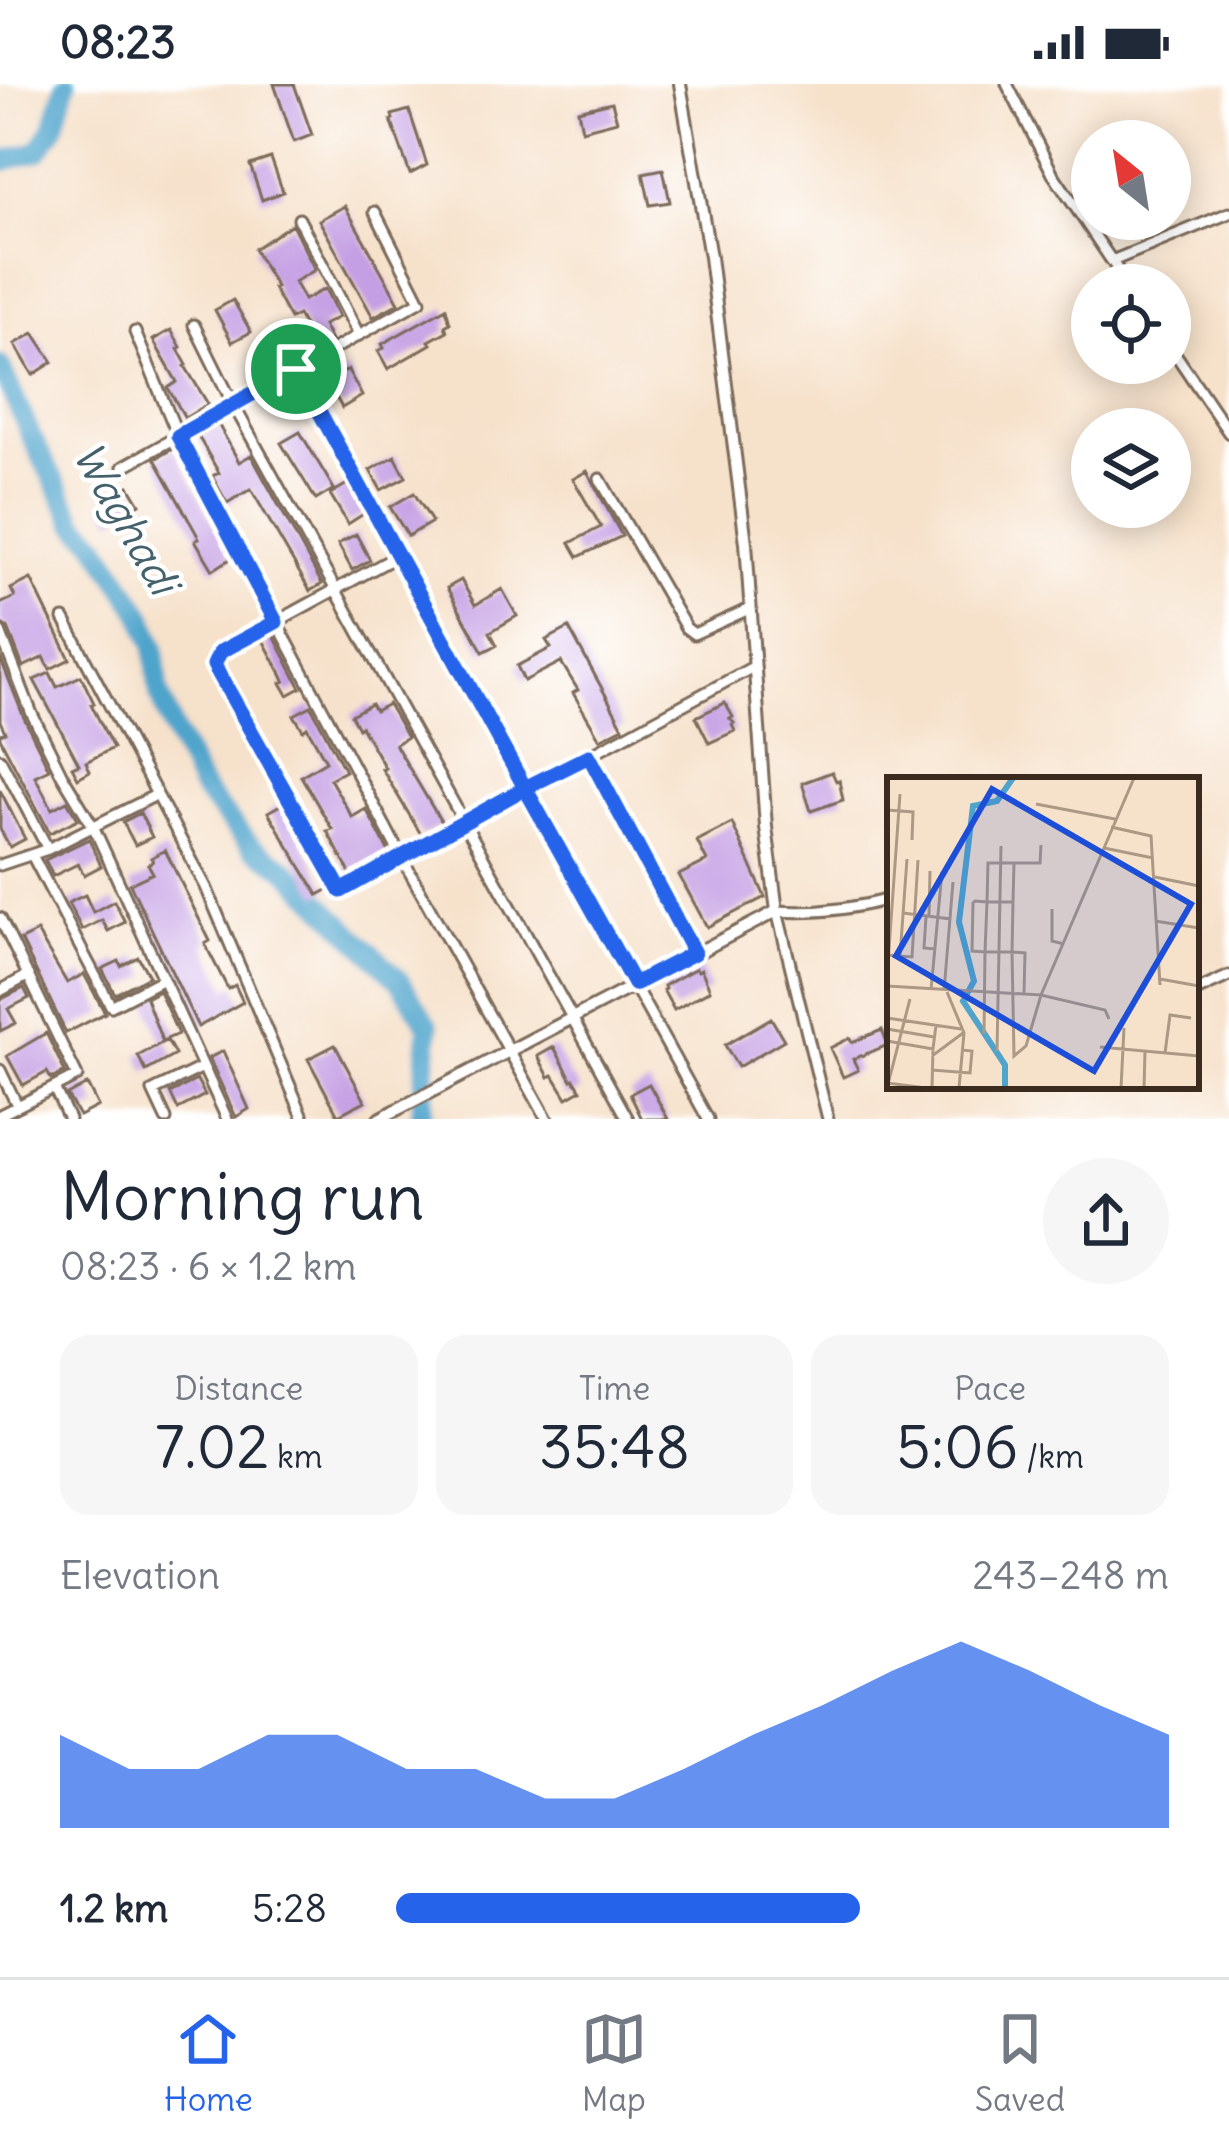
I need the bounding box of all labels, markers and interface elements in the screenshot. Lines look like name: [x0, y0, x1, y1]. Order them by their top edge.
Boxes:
text: 08:23: [60, 14, 176, 70]
north arrow: [1071, 120, 1191, 240]
map controls: [1071, 120, 1191, 528]
button: locate: [1071, 264, 1191, 384]
pin: [245, 318, 347, 420]
icon: arrive: [263, 336, 329, 402]
button: layers: [1071, 408, 1191, 528]
water label: Waghadi: [62, 433, 192, 607]
inset map: [887, 777, 1199, 1089]
text: Morning run: [60, 1155, 424, 1238]
button: share: [1043, 1158, 1169, 1284]
text: 08:23 · 6 × 1.2 km: [60, 1242, 357, 1291]
text: Distance: [174, 1367, 303, 1409]
text: Time: [579, 1367, 650, 1409]
text: Pace: [954, 1367, 1026, 1409]
text: 7.02: [155, 1409, 269, 1484]
text: 35:48: [539, 1409, 690, 1484]
text: 5:06: [896, 1409, 1018, 1484]
text: km: [269, 1435, 323, 1477]
text: /km: [1018, 1435, 1084, 1477]
text: Elevation: [60, 1551, 220, 1600]
text: 243–248 m: [972, 1551, 1169, 1600]
text: 1.2 km: [60, 1884, 168, 1933]
text: 5:28: [252, 1884, 327, 1933]
tab: Home: [164, 2006, 253, 2120]
tab: Map: [581, 2006, 647, 2120]
tab: Saved: [975, 2006, 1065, 2120]

